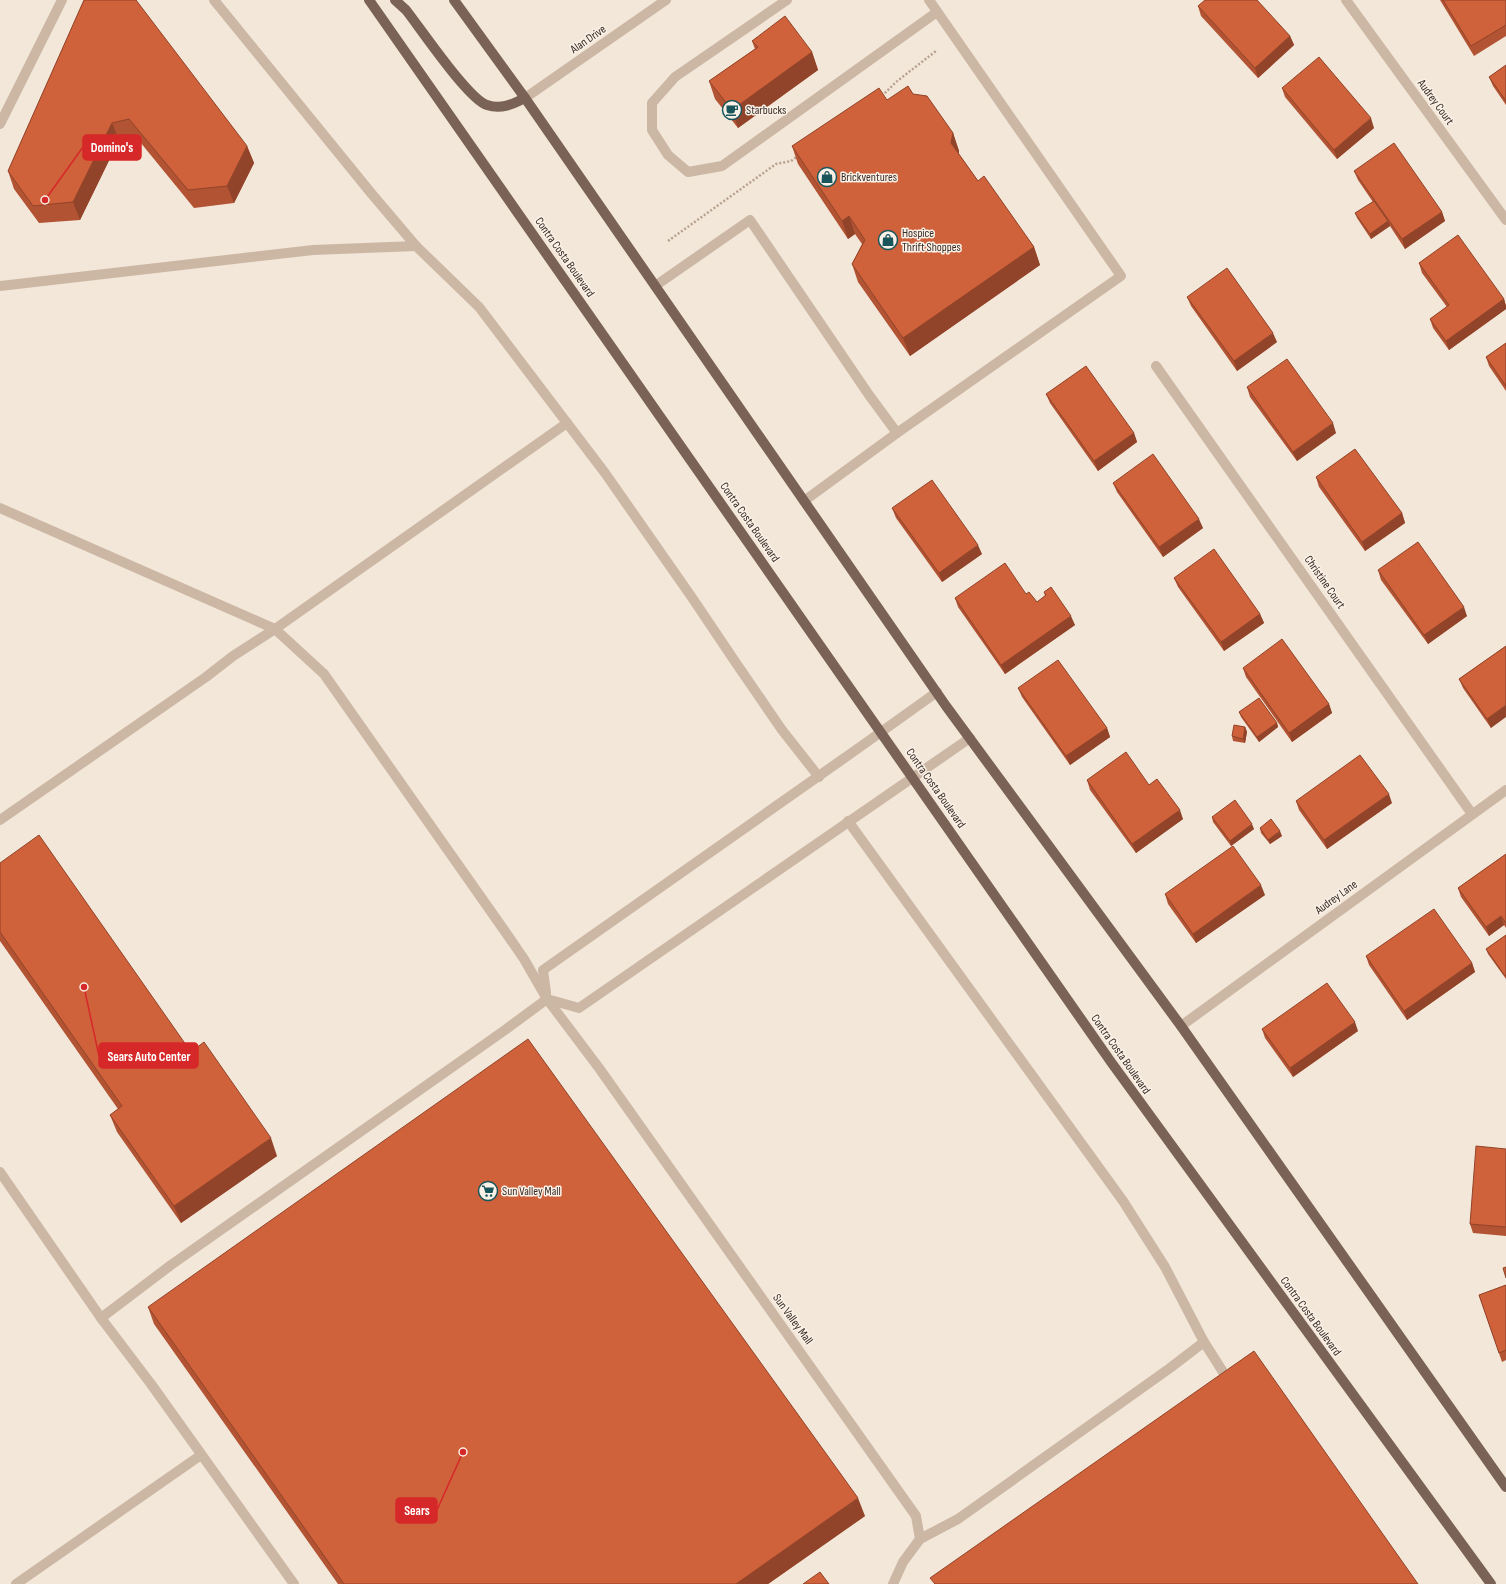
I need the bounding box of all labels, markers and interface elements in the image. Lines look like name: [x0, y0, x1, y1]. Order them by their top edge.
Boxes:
street label: Alan Drive: [567, 22, 609, 58]
street label: Audrey Court: [1413, 76, 1457, 128]
cafe icon: Starbucks: [721, 99, 743, 121]
place label: Starbucks: [746, 103, 786, 118]
callout: Domino's: [83, 135, 141, 160]
text: Domino's: [91, 140, 133, 156]
shop icon: Brickventures: [816, 166, 838, 188]
place label: Brickventures: [841, 170, 897, 185]
street label: Contra Costa Boulevard: [531, 214, 598, 300]
place label: Hospice Thrift Shoppes: [902, 226, 961, 255]
shop icon: Hospice Thrift Shoppes: [877, 229, 899, 251]
street label: Contra Costa Boulevard: [716, 479, 783, 565]
street label: Christine Court: [1301, 553, 1349, 612]
street label: Contra Costa Boulevard: [902, 745, 969, 831]
street label: Audrey Lane: [1311, 877, 1361, 918]
street label: Contra Costa Boulevard: [1087, 1011, 1154, 1097]
callout: Sears Auto Center: [99, 1043, 198, 1068]
text: Sears Auto Center: [107, 1049, 191, 1065]
supermarket icon: Sun Valley Mall: [477, 1180, 499, 1202]
place label: Sun Valley Mall: [502, 1184, 561, 1199]
street label: Contra Costa Boulevard: [1277, 1274, 1344, 1359]
street label: Sun Valley Mall: [769, 1291, 816, 1347]
callout: Sears: [396, 1498, 437, 1523]
text: Sears: [404, 1503, 430, 1519]

